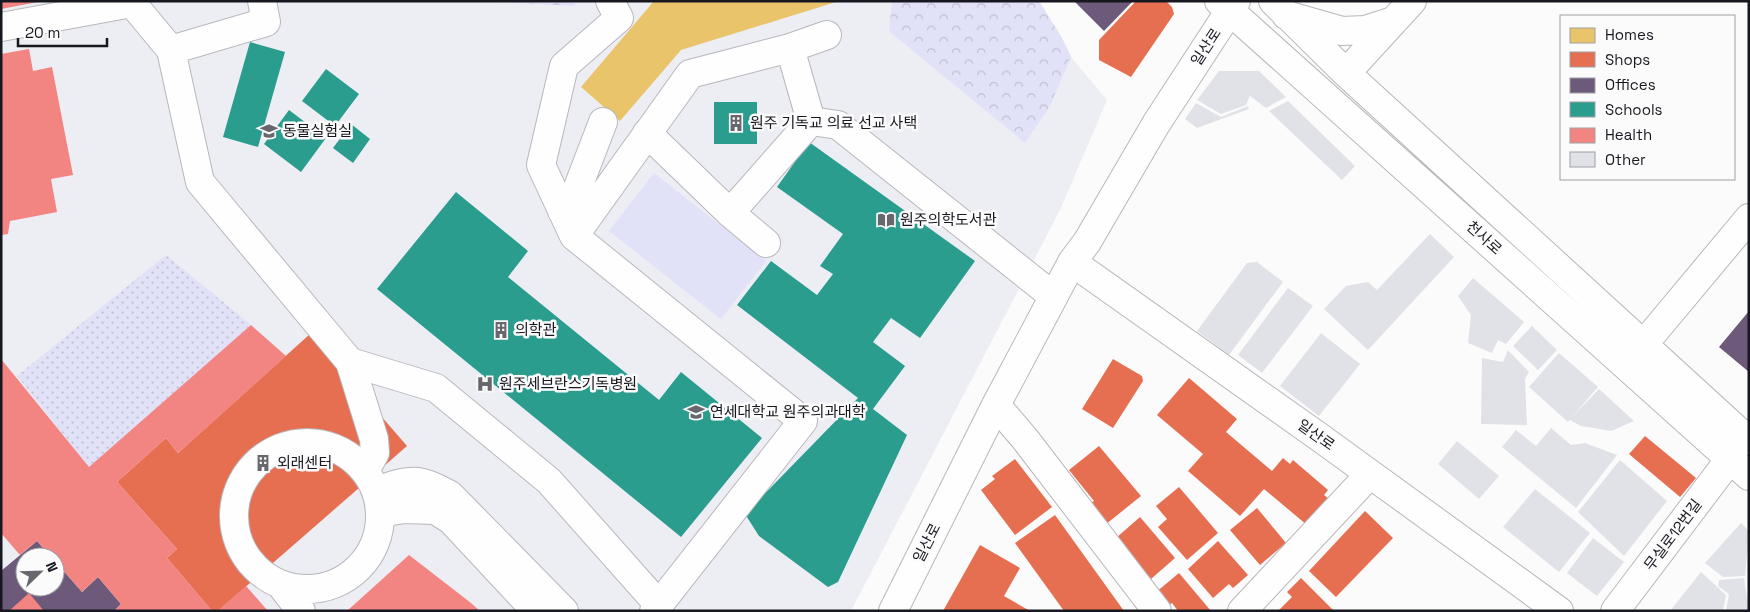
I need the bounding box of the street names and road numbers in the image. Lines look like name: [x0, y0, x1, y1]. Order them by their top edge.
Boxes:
street label: 일산로: [1186, 24, 1225, 69]
street label: 천사로: [1463, 217, 1506, 259]
street label: 일산로: [1294, 415, 1339, 454]
street label: 무실로12번길: [1640, 495, 1706, 574]
street label: 일산로: [909, 520, 944, 566]

